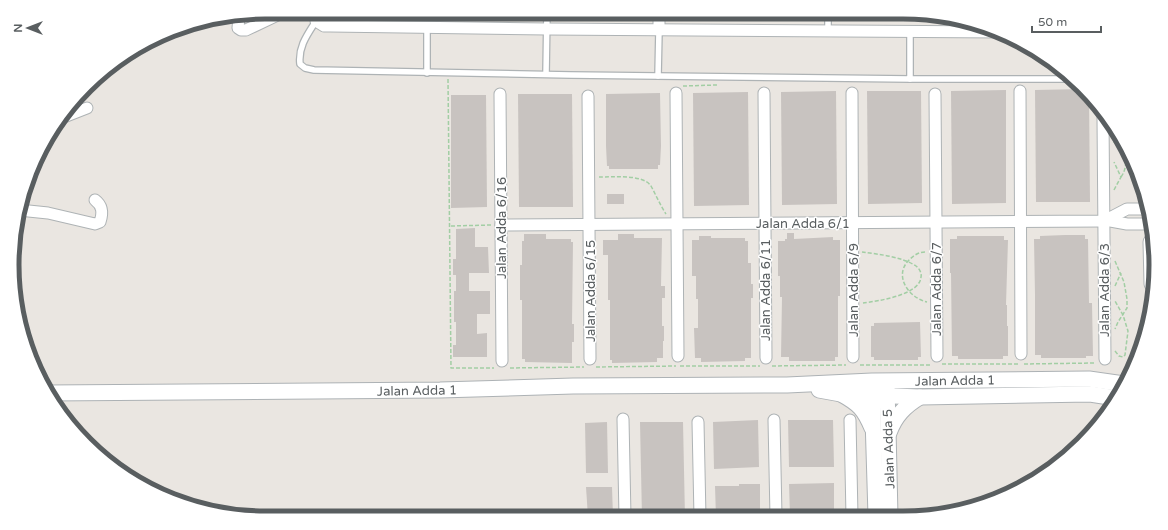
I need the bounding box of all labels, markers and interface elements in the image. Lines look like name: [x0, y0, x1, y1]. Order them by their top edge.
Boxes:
north arrow: [8, 8, 48, 48]
scale bar: [1032, 8, 1101, 34]
text: 50 m: [1038, 15, 1067, 29]
text: N: [12, 24, 25, 32]
street label: Jalan Adda 6/16: [494, 177, 510, 279]
street label: Jalan Adda 6/1: [756, 216, 850, 232]
street label: Jalan Adda 6/11: [758, 239, 774, 341]
street label: Jalan Adda 6/15: [583, 240, 599, 342]
street label: Jalan Adda 6/7: [929, 242, 945, 336]
street label: Jalan Adda 6/9: [846, 243, 862, 337]
street label: Jalan Adda 6/3: [1097, 243, 1113, 337]
street label: Jalan Adda 1: [915, 372, 995, 390]
street label: Jalan Adda 1: [377, 382, 457, 400]
street label: Jalan Adda 5: [880, 409, 898, 489]

